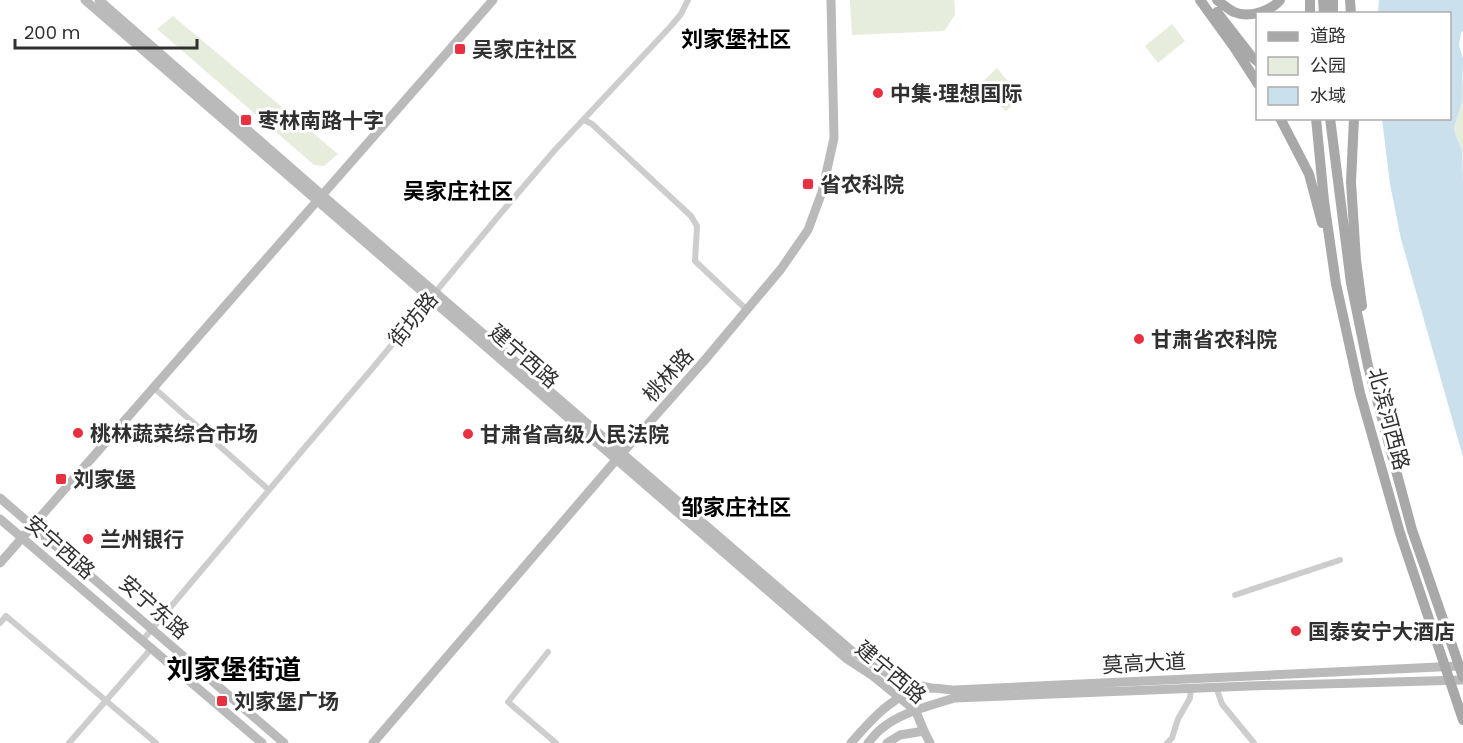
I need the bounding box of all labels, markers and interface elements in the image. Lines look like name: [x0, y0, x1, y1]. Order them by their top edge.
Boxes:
scale bar: [15, 12, 196, 50]
legend: [1256, 12, 1451, 120]
text: 200 m: [24, 20, 80, 45]
text: 道路: [1310, 23, 1346, 48]
district label: 刘家堡社区: [681, 24, 791, 55]
place label: 吴家庄社区: [472, 35, 577, 64]
marker: 吴家庄社区: [453, 42, 467, 56]
text: 公园: [1310, 53, 1346, 78]
place label: 中集·理想国际: [890, 79, 1022, 108]
text: 水域: [1310, 83, 1346, 108]
marker: 中集·理想国际: [871, 86, 885, 100]
place label: 枣林南路十字: [258, 106, 384, 135]
marker: 枣林南路十字: [239, 113, 253, 127]
place label: 省农科院: [820, 170, 904, 199]
district label: 吴家庄社区: [403, 176, 513, 207]
marker: 省农科院: [801, 177, 815, 191]
street label: 街坊路: [382, 286, 444, 352]
street label: 建宁西路: [483, 318, 565, 394]
place label: 甘肃省农科院: [1151, 325, 1277, 354]
marker: 甘肃省农科院: [1132, 332, 1146, 346]
street label: 桃林路: [636, 342, 700, 408]
street label: 北滨河西路: [1361, 365, 1417, 473]
place label: 桃林蔬菜综合市场: [90, 419, 258, 448]
place label: 甘肃省高级人民法院: [480, 420, 669, 449]
marker: 桃林蔬菜综合市场: [71, 426, 85, 440]
marker: 甘肃省高级人民法院: [461, 427, 475, 441]
place label: 刘家堡: [73, 465, 136, 494]
marker: 刘家堡: [54, 472, 68, 486]
district label: 邹家庄社区: [681, 492, 791, 523]
street label: 安宁西路: [19, 509, 101, 585]
place label: 兰州银行: [100, 525, 184, 554]
marker: 兰州银行: [81, 532, 95, 546]
street label: 安宁东路: [113, 569, 195, 645]
place label: 国泰安宁大酒店: [1308, 617, 1455, 646]
marker: 国泰安宁大酒店: [1289, 624, 1303, 638]
street label: 建宁西路: [850, 634, 932, 710]
street label: 莫高大道: [1101, 646, 1187, 680]
district label: 刘家堡街道: [167, 651, 302, 688]
place label: 刘家堡广场: [234, 687, 339, 716]
marker: 刘家堡广场: [215, 694, 229, 708]

